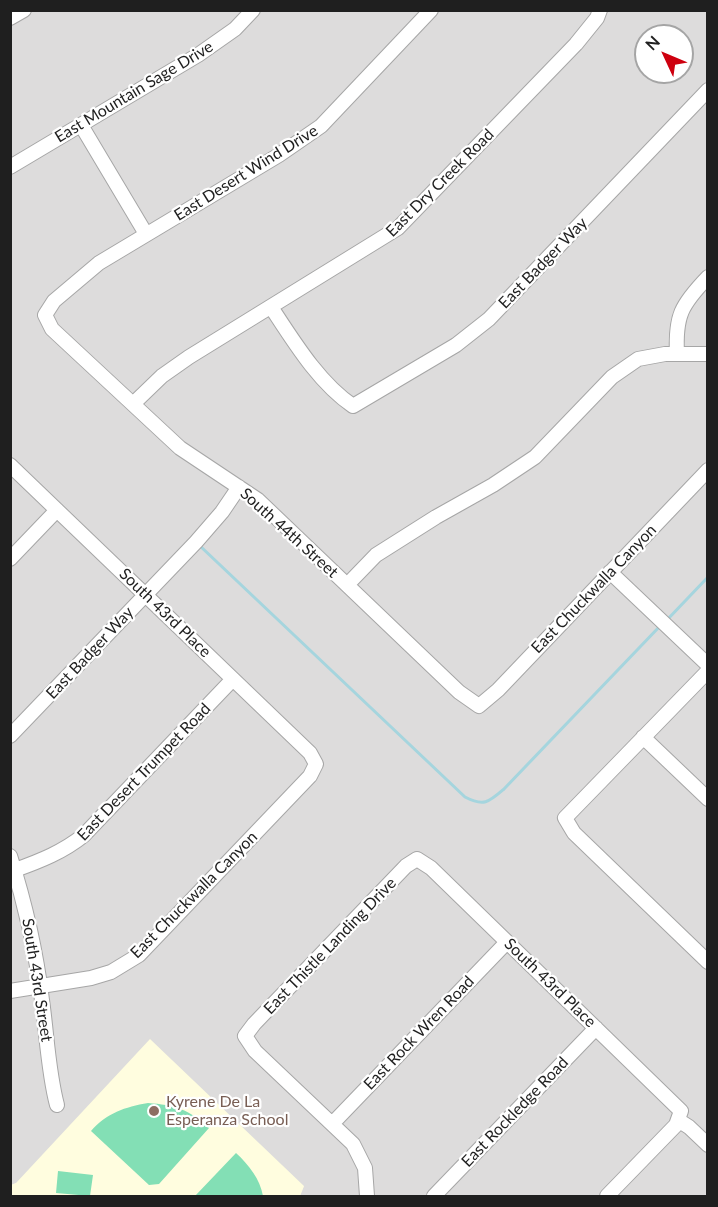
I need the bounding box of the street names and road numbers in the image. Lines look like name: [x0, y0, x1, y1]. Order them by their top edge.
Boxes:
street label: East Mountain Sage Drive: [51, 37, 217, 147]
street label: East Desert Wind Drive: [171, 121, 321, 225]
street label: East Dry Creek Road: [382, 125, 498, 241]
street label: East Badger Way: [495, 213, 591, 313]
street label: South 44th Street: [236, 484, 342, 582]
street label: East Chuckwalla Canyon: [528, 521, 660, 657]
street label: South 43rd Place: [115, 565, 215, 661]
street label: East Badger Way: [42, 603, 138, 703]
street label: East Desert Trumpet Road: [73, 699, 215, 845]
street label: East Chuckwalla Canyon: [127, 828, 261, 962]
street label: East Thistle Landing Drive: [260, 874, 400, 1018]
street label: South 43rd Street: [18, 917, 56, 1043]
street label: South 43rd Place: [500, 935, 600, 1031]
street label: East Rock Wren Road: [360, 972, 478, 1094]
street label: East Rockledge Road: [458, 1053, 572, 1171]

